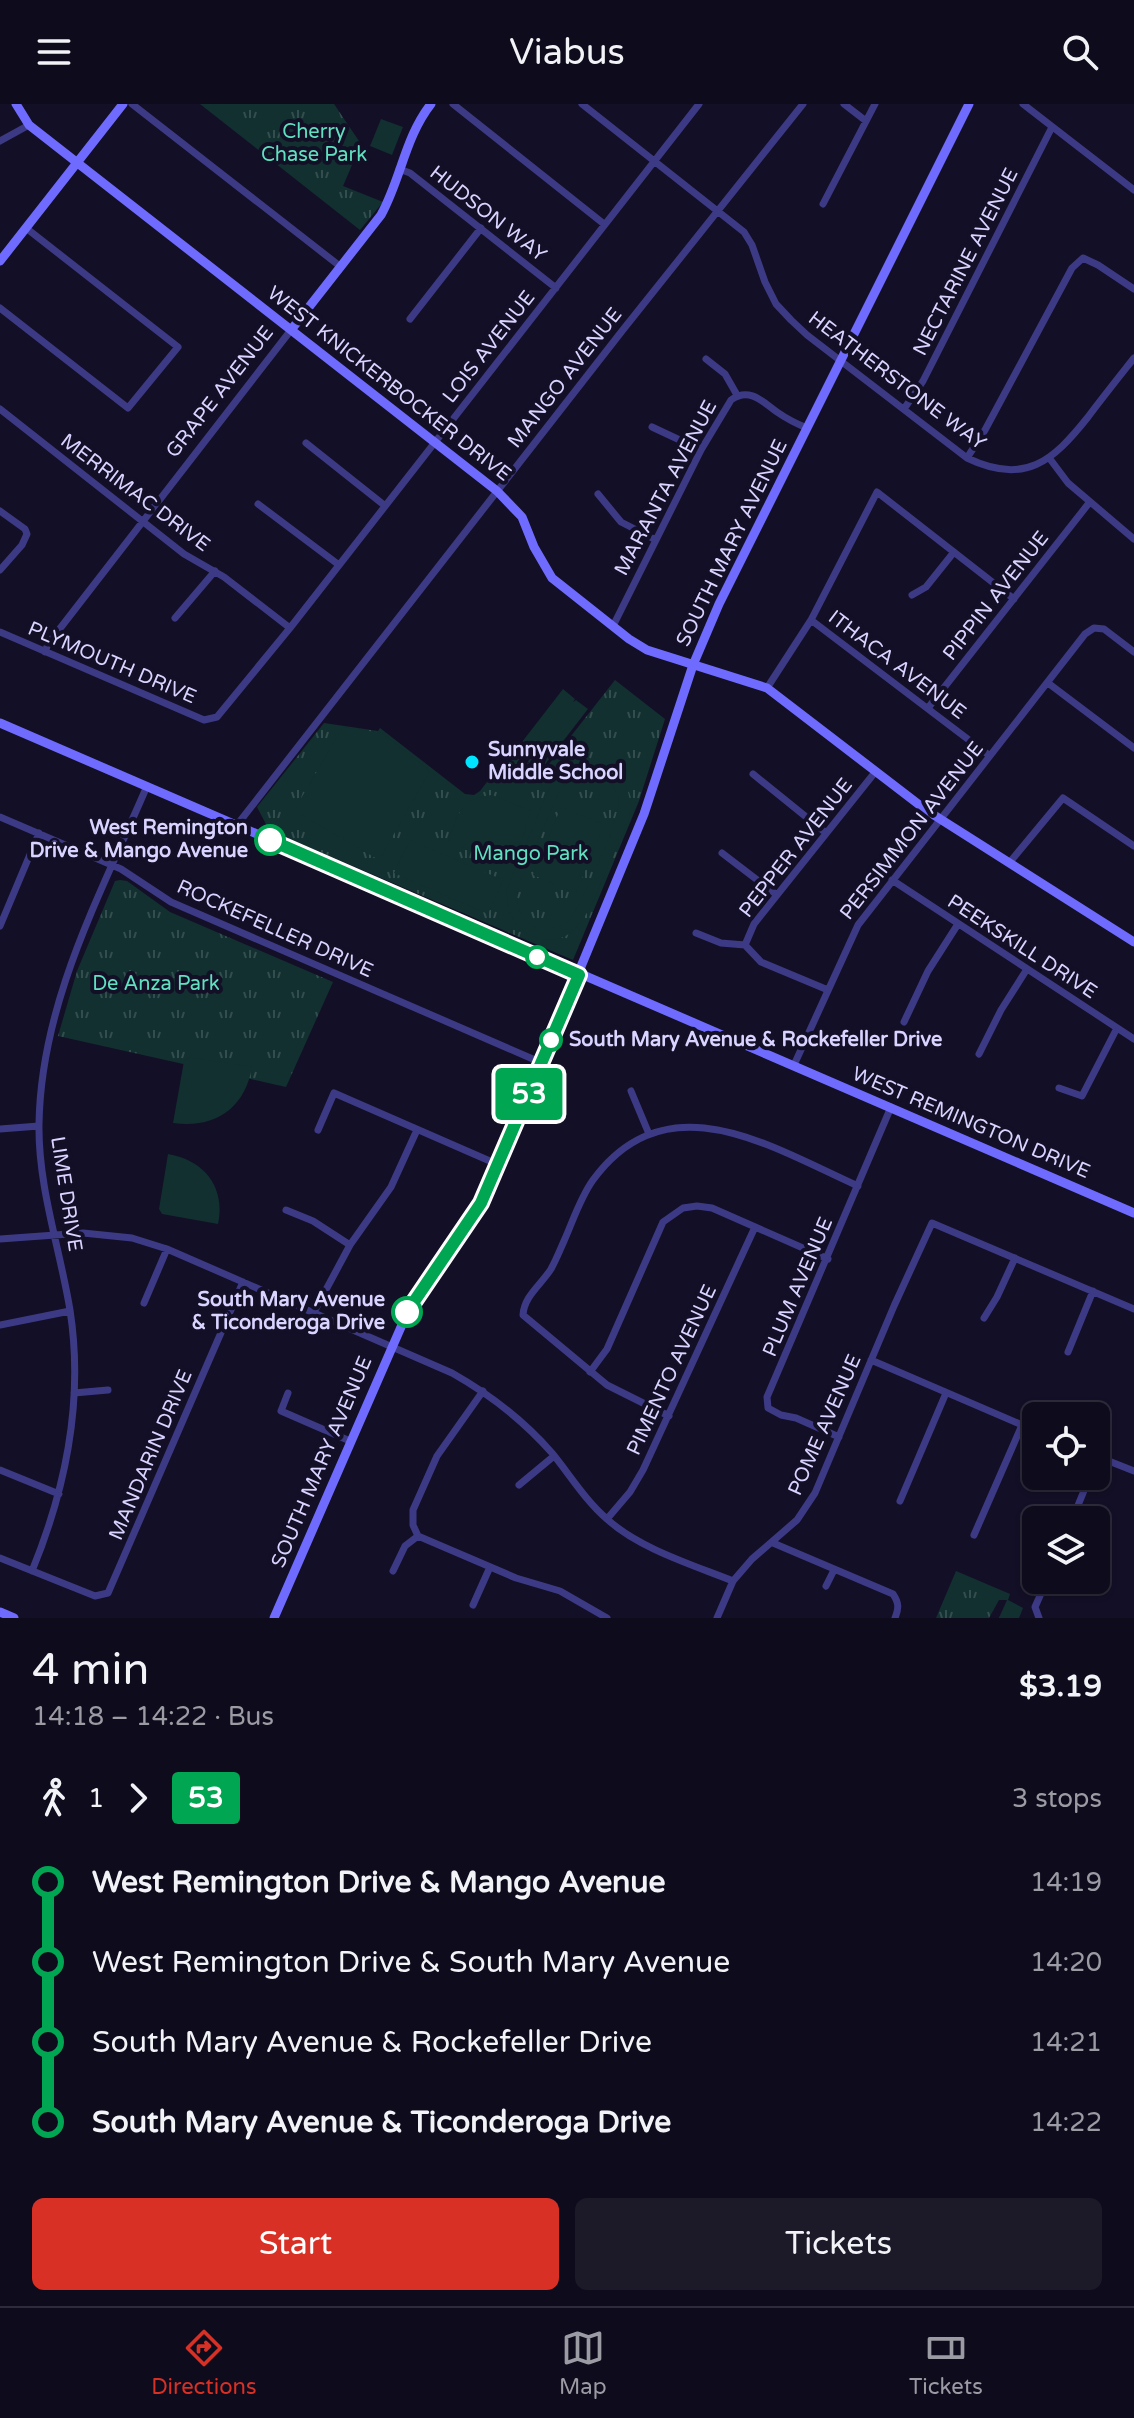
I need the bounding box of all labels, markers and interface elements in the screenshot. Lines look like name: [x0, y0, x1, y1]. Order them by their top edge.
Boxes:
icon: menu: [32, 30, 76, 74]
icon: search: [1058, 30, 1102, 74]
text: Viabus: [509, 31, 625, 74]
park label: Cherry Chase Park: [261, 120, 367, 167]
street label: HUDSON WAY: [425, 161, 551, 267]
street label: NECTARINE AVENUE: [908, 164, 1024, 360]
street label: WEST KNICKERBOCKER DRIVE: [262, 281, 516, 487]
street label: LOIS AVENUE: [438, 286, 540, 408]
street label: MANGO AVENUE: [503, 303, 627, 453]
street label: HEATHERSTONE WAY: [803, 306, 991, 456]
street label: GRAPE AVENUE: [161, 321, 279, 463]
street label: MARANTA AVENUE: [610, 396, 722, 580]
street label: MERRIMAC DRIVE: [56, 429, 214, 557]
street label: SOUTH MARY AVENUE: [671, 436, 793, 650]
street label: PIPPIN AVENUE: [938, 527, 1054, 665]
street label: ITHACA AVENUE: [823, 605, 971, 725]
street label: PLYMOUTH DRIVE: [24, 617, 200, 709]
street label: PERSIMMON AVENUE: [835, 737, 989, 925]
place label: Sunnyvale Middle School: [488, 738, 623, 785]
marker: Sunnyvale Middle School: [463, 753, 481, 771]
street label: PEPPER AVENUE: [734, 774, 858, 922]
place label: West Remington Drive & Mango Avenue: [29, 816, 248, 863]
marker: West Remington Drive & Mango Avenue: [255, 825, 285, 855]
park label: Mango Park: [473, 842, 589, 866]
street label: ROCKEFELLER DRIVE: [173, 875, 377, 983]
street label: PEEKSKILL DRIVE: [943, 890, 1101, 1004]
unlabelled marker: [526, 946, 548, 968]
park label: De Anza Park: [92, 972, 220, 996]
place label: South Mary Avenue & Rockefeller Drive: [569, 1028, 942, 1052]
marker: South Mary Avenue & Rockefeller Drive: [540, 1029, 562, 1051]
street label: WEST REMINGTON DRIVE: [849, 1062, 1093, 1184]
line badge: 53: [493, 1068, 565, 1120]
text: 53: [511, 1077, 547, 1111]
street label: LIME DRIVE: [45, 1135, 87, 1253]
street label: PLUM AVENUE: [758, 1214, 838, 1360]
street label: PIMENTO AVENUE: [622, 1281, 722, 1459]
place label: South Mary Avenue & Ticonderoga Drive: [192, 1288, 385, 1335]
marker: South Mary Avenue & Ticonderoga Drive: [392, 1297, 422, 1327]
street label: POME AVENUE: [783, 1351, 867, 1499]
street label: SOUTH MARY AVENUE: [267, 1353, 377, 1571]
street label: MANDARIN DRIVE: [104, 1366, 198, 1544]
map controls: [1022, 1402, 1110, 1594]
button: locate: [1022, 1402, 1110, 1490]
button: layers: [1022, 1506, 1110, 1594]
text: 4 min: [32, 1644, 149, 1697]
text: $3.19: [1019, 1668, 1102, 1705]
text: 14:18 – 14:22 · Bus: [32, 1701, 274, 1732]
icon: walk: [32, 1776, 76, 1820]
icon: forward: [116, 1776, 160, 1820]
text: 53: [188, 1781, 224, 1815]
text: 1: [88, 1783, 104, 1814]
text: 3 stops: [1012, 1783, 1102, 1814]
text: West Remington Drive & Mango Avenue: [92, 1864, 666, 1901]
text: 14:19: [1030, 1867, 1102, 1898]
text: West Remington Drive & South Mary Avenue: [92, 1944, 730, 1981]
text: 14:20: [1030, 1947, 1102, 1978]
text: South Mary Avenue & Rockefeller Drive: [92, 2024, 652, 2061]
text: 14:21: [1030, 2027, 1102, 2058]
text: South Mary Avenue & Ticonderoga Drive: [92, 2104, 671, 2141]
text: 14:22: [1030, 2107, 1102, 2138]
button: Start: [32, 2198, 559, 2290]
button: Tickets: [575, 2198, 1102, 2290]
tab: Directions: [151, 2326, 257, 2400]
tab: Map: [559, 2326, 607, 2400]
tab: Tickets: [909, 2326, 983, 2400]

